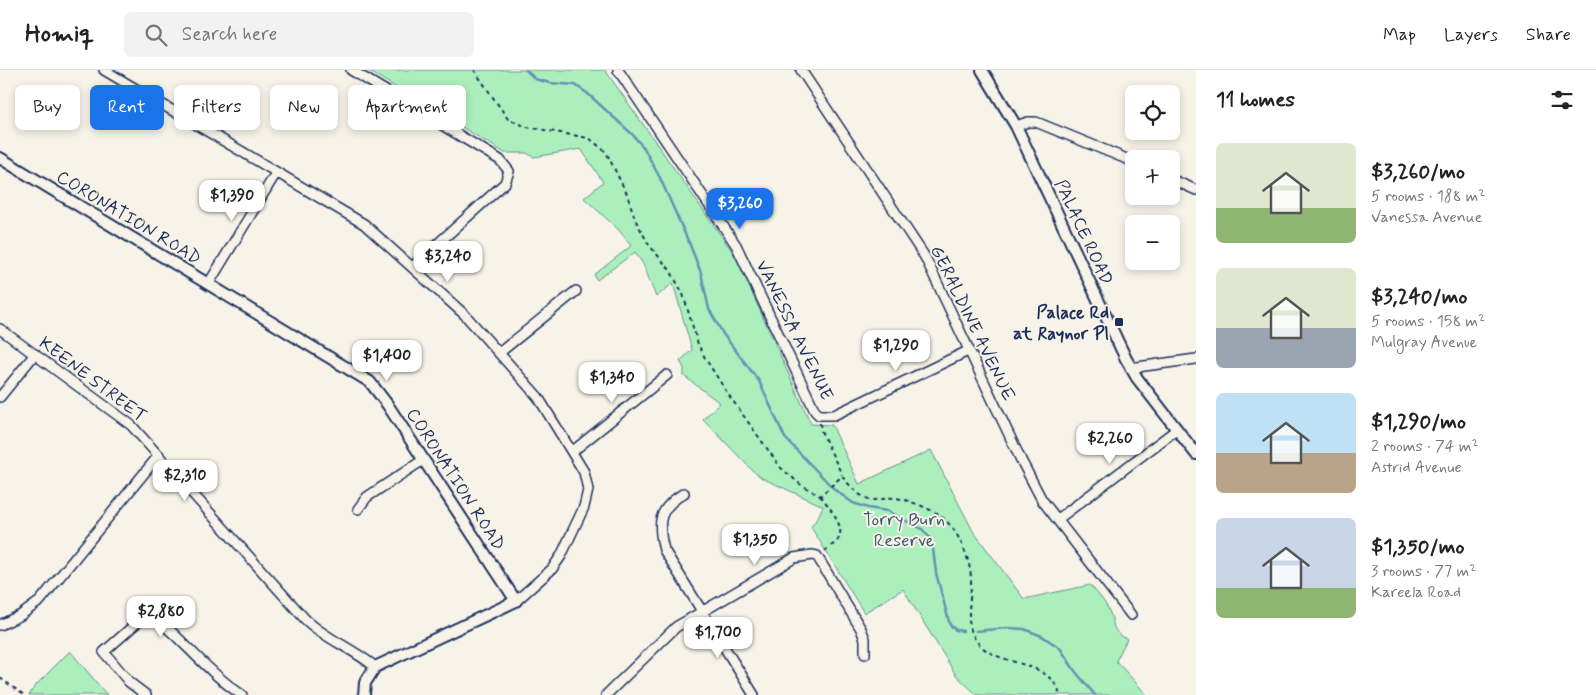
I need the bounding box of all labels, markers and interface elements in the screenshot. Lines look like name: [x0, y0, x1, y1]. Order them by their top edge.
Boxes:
search box: [124, 12, 474, 57]
text: Homiq: [25, 19, 94, 50]
icon: search: [142, 21, 170, 49]
text: Search here: [182, 22, 277, 47]
text: Map: [1383, 23, 1416, 47]
text: Layers: [1444, 23, 1498, 47]
text: Share: [1526, 23, 1571, 47]
chip: Buy: [15, 85, 80, 130]
chip: Rent: [90, 85, 164, 130]
chip: Filters: [174, 85, 260, 130]
chip: New: [270, 85, 338, 130]
chip: Apartment: [348, 85, 466, 130]
map controls: [1125, 85, 1180, 270]
button: locate: [1125, 85, 1180, 140]
text: 11 homes: [1216, 86, 1295, 114]
icon: filters: [1548, 86, 1576, 114]
button: +: [1125, 150, 1180, 205]
text: $3,260/mo: [1371, 158, 1465, 186]
icon: home: [1256, 163, 1316, 223]
street label: CORONATION ROAD: [52, 165, 205, 271]
street label: PALACE ROAD: [1048, 176, 1118, 289]
pin: $1,390: [191, 180, 273, 222]
text: $1,390: [210, 185, 254, 206]
text: 5 rooms · 188 m²: [1371, 186, 1485, 207]
pin: $3,260: [699, 188, 781, 230]
text: $3,260: [717, 193, 763, 214]
text: Vanessa Avenue: [1371, 207, 1482, 228]
button: −: [1125, 215, 1180, 270]
pin: $3,240: [407, 240, 489, 283]
street label: GERALDINE AVENUE: [924, 242, 1020, 406]
text: $3,240: [425, 246, 471, 267]
street label: VANESSA AVENUE: [750, 256, 838, 404]
text: $3,240/mo: [1371, 283, 1467, 311]
icon: home: [1256, 288, 1316, 348]
place label: Palace Rd at Raynor Pl: [1013, 301, 1109, 346]
text: 5 rooms · 158 m²: [1371, 311, 1485, 332]
marker: Palace Rd at Raynor Pl: [1113, 316, 1125, 328]
pin: $1,290: [855, 330, 937, 372]
street label: KEENE STREET: [34, 331, 151, 428]
text: Mulgray Avenue: [1371, 332, 1477, 353]
text: $1,290: [873, 335, 919, 356]
pin: $1,400: [346, 340, 428, 382]
text: $1,400: [363, 345, 411, 366]
pin: $1,340: [571, 362, 653, 404]
text: $1,340: [589, 367, 635, 388]
street label: CORONATION ROAD: [400, 404, 510, 555]
text: $1,290/mo: [1371, 408, 1466, 436]
icon: home: [1256, 413, 1316, 473]
pin: $2,260: [1069, 422, 1151, 465]
text: $2,260: [1087, 428, 1133, 449]
text: 2 rooms · 74 m²: [1371, 436, 1479, 457]
text: Astrid Avenue: [1371, 457, 1462, 478]
pin: $2,310: [144, 460, 226, 502]
text: $2,310: [164, 465, 206, 486]
park label: Torry Burn Reserve: [863, 508, 945, 553]
pin: $1,350: [714, 524, 796, 566]
text: $1,350: [733, 529, 777, 550]
text: $1,350/mo: [1371, 533, 1464, 561]
icon: home: [1256, 538, 1316, 598]
text: 3 rooms · 77 m²: [1371, 561, 1476, 582]
text: Kareela Road: [1371, 582, 1461, 603]
pin: $2,880: [120, 596, 202, 638]
text: $2,880: [137, 601, 185, 622]
pin: $1,700: [677, 616, 759, 659]
text: $1,700: [695, 622, 741, 643]

